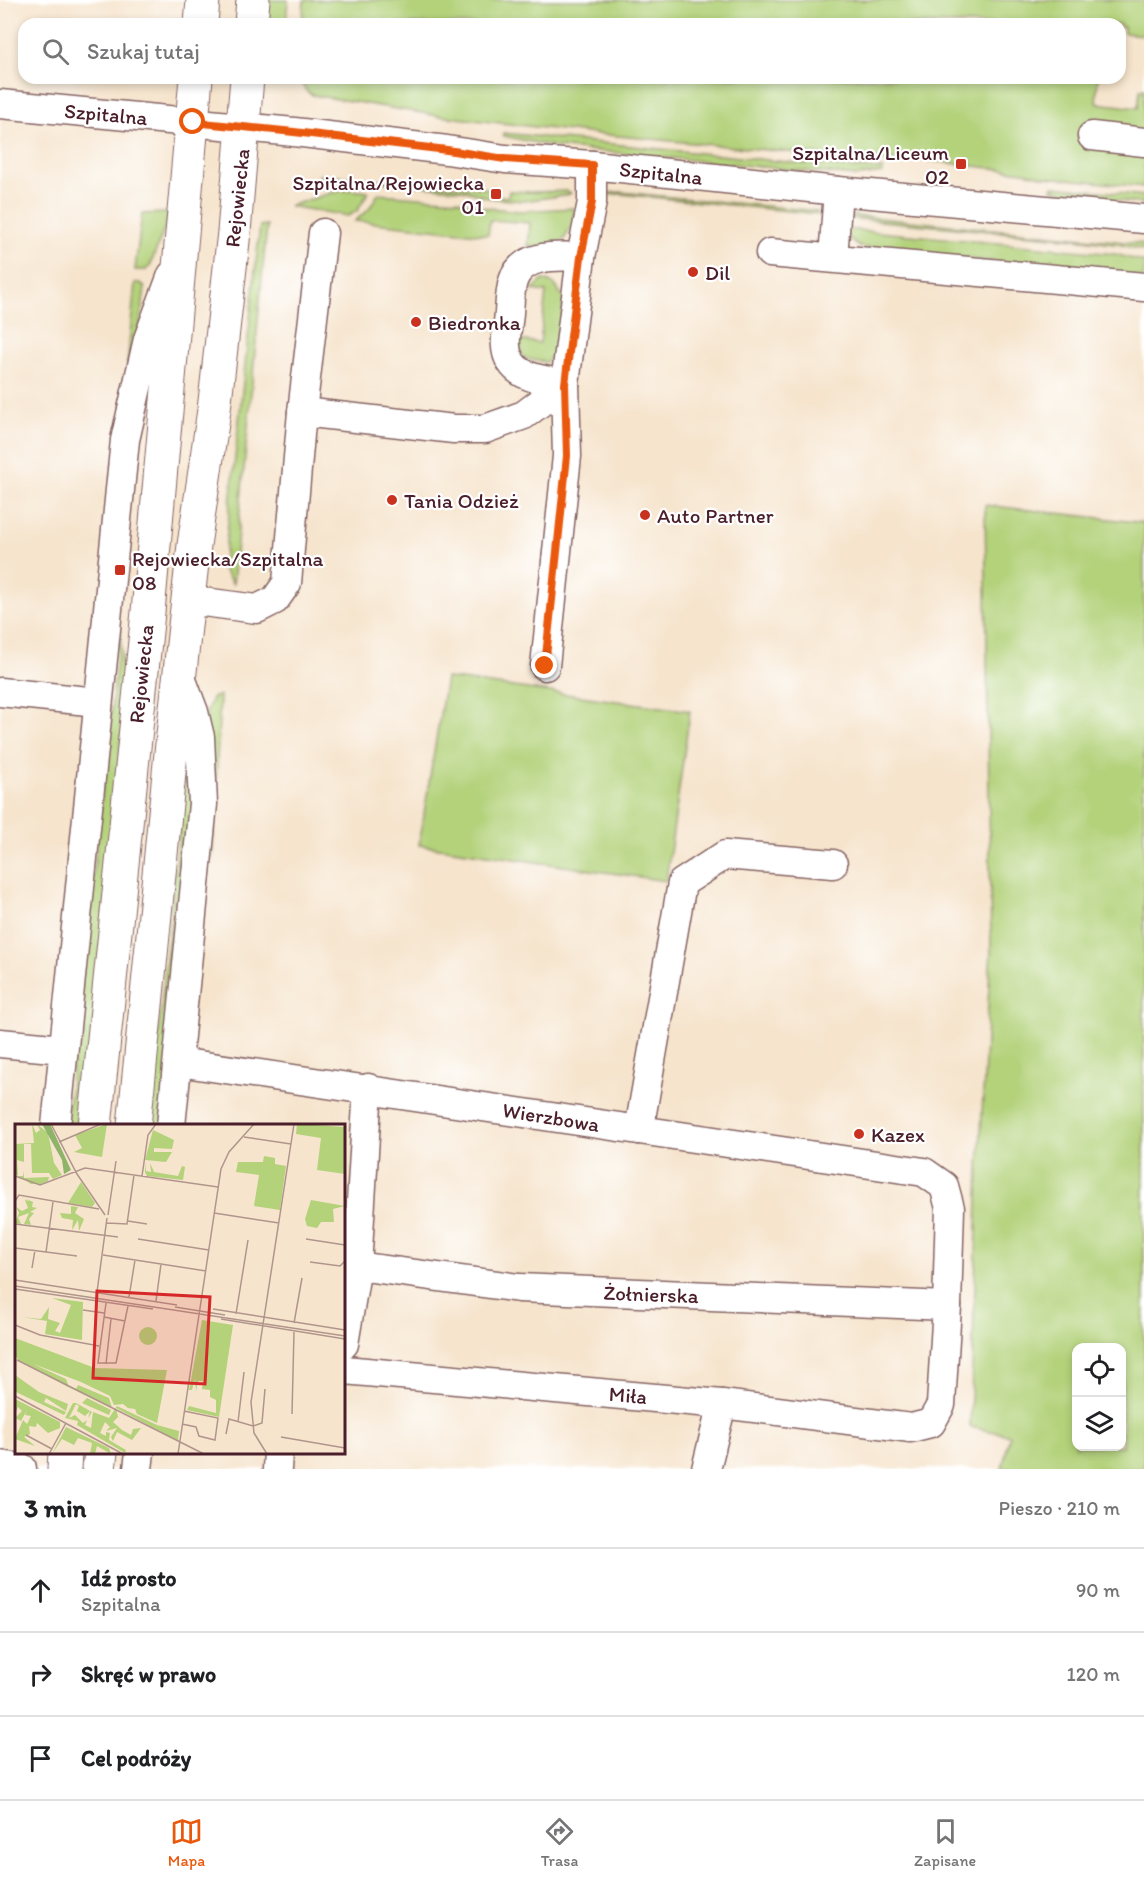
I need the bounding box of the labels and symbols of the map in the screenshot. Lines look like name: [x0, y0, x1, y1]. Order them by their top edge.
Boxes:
street label: Szpitalna: [63, 98, 149, 130]
route start: [179, 108, 205, 134]
place label: Szpitalna/Liceum 02: [792, 140, 949, 189]
street label: Rejowiecka: [219, 147, 255, 249]
street label: Szpitalna: [618, 156, 704, 190]
marker: Szpitalna/Liceum 02: [954, 157, 968, 171]
place label: Szpitalna/Rejowiecka 01: [293, 170, 484, 219]
marker: Szpitalna/Rejowiecka 01: [489, 187, 503, 201]
place label: Dil: [705, 260, 730, 285]
marker: Dil: [686, 265, 700, 279]
place label: Biedronka: [428, 310, 521, 335]
marker: Biedronka: [409, 315, 423, 329]
place label: Tania Odzież: [404, 488, 519, 513]
marker: Tania Odzież: [385, 493, 399, 507]
place label: Auto Partner: [657, 503, 774, 528]
marker: Auto Partner: [638, 508, 652, 522]
place label: Rejowiecka/Szpitalna 08: [132, 546, 324, 595]
marker: Rejowiecka/Szpitalna 08: [113, 563, 127, 577]
street label: Rejowiecka: [123, 623, 159, 725]
route end: [531, 652, 557, 678]
street label: Wierzbowa: [501, 1097, 601, 1137]
place label: Kazex: [871, 1122, 925, 1147]
inset map: [15, 1124, 345, 1454]
marker: Kazex: [852, 1127, 866, 1141]
street label: Żołnierska: [603, 1280, 699, 1308]
street label: Miła: [608, 1381, 648, 1409]

